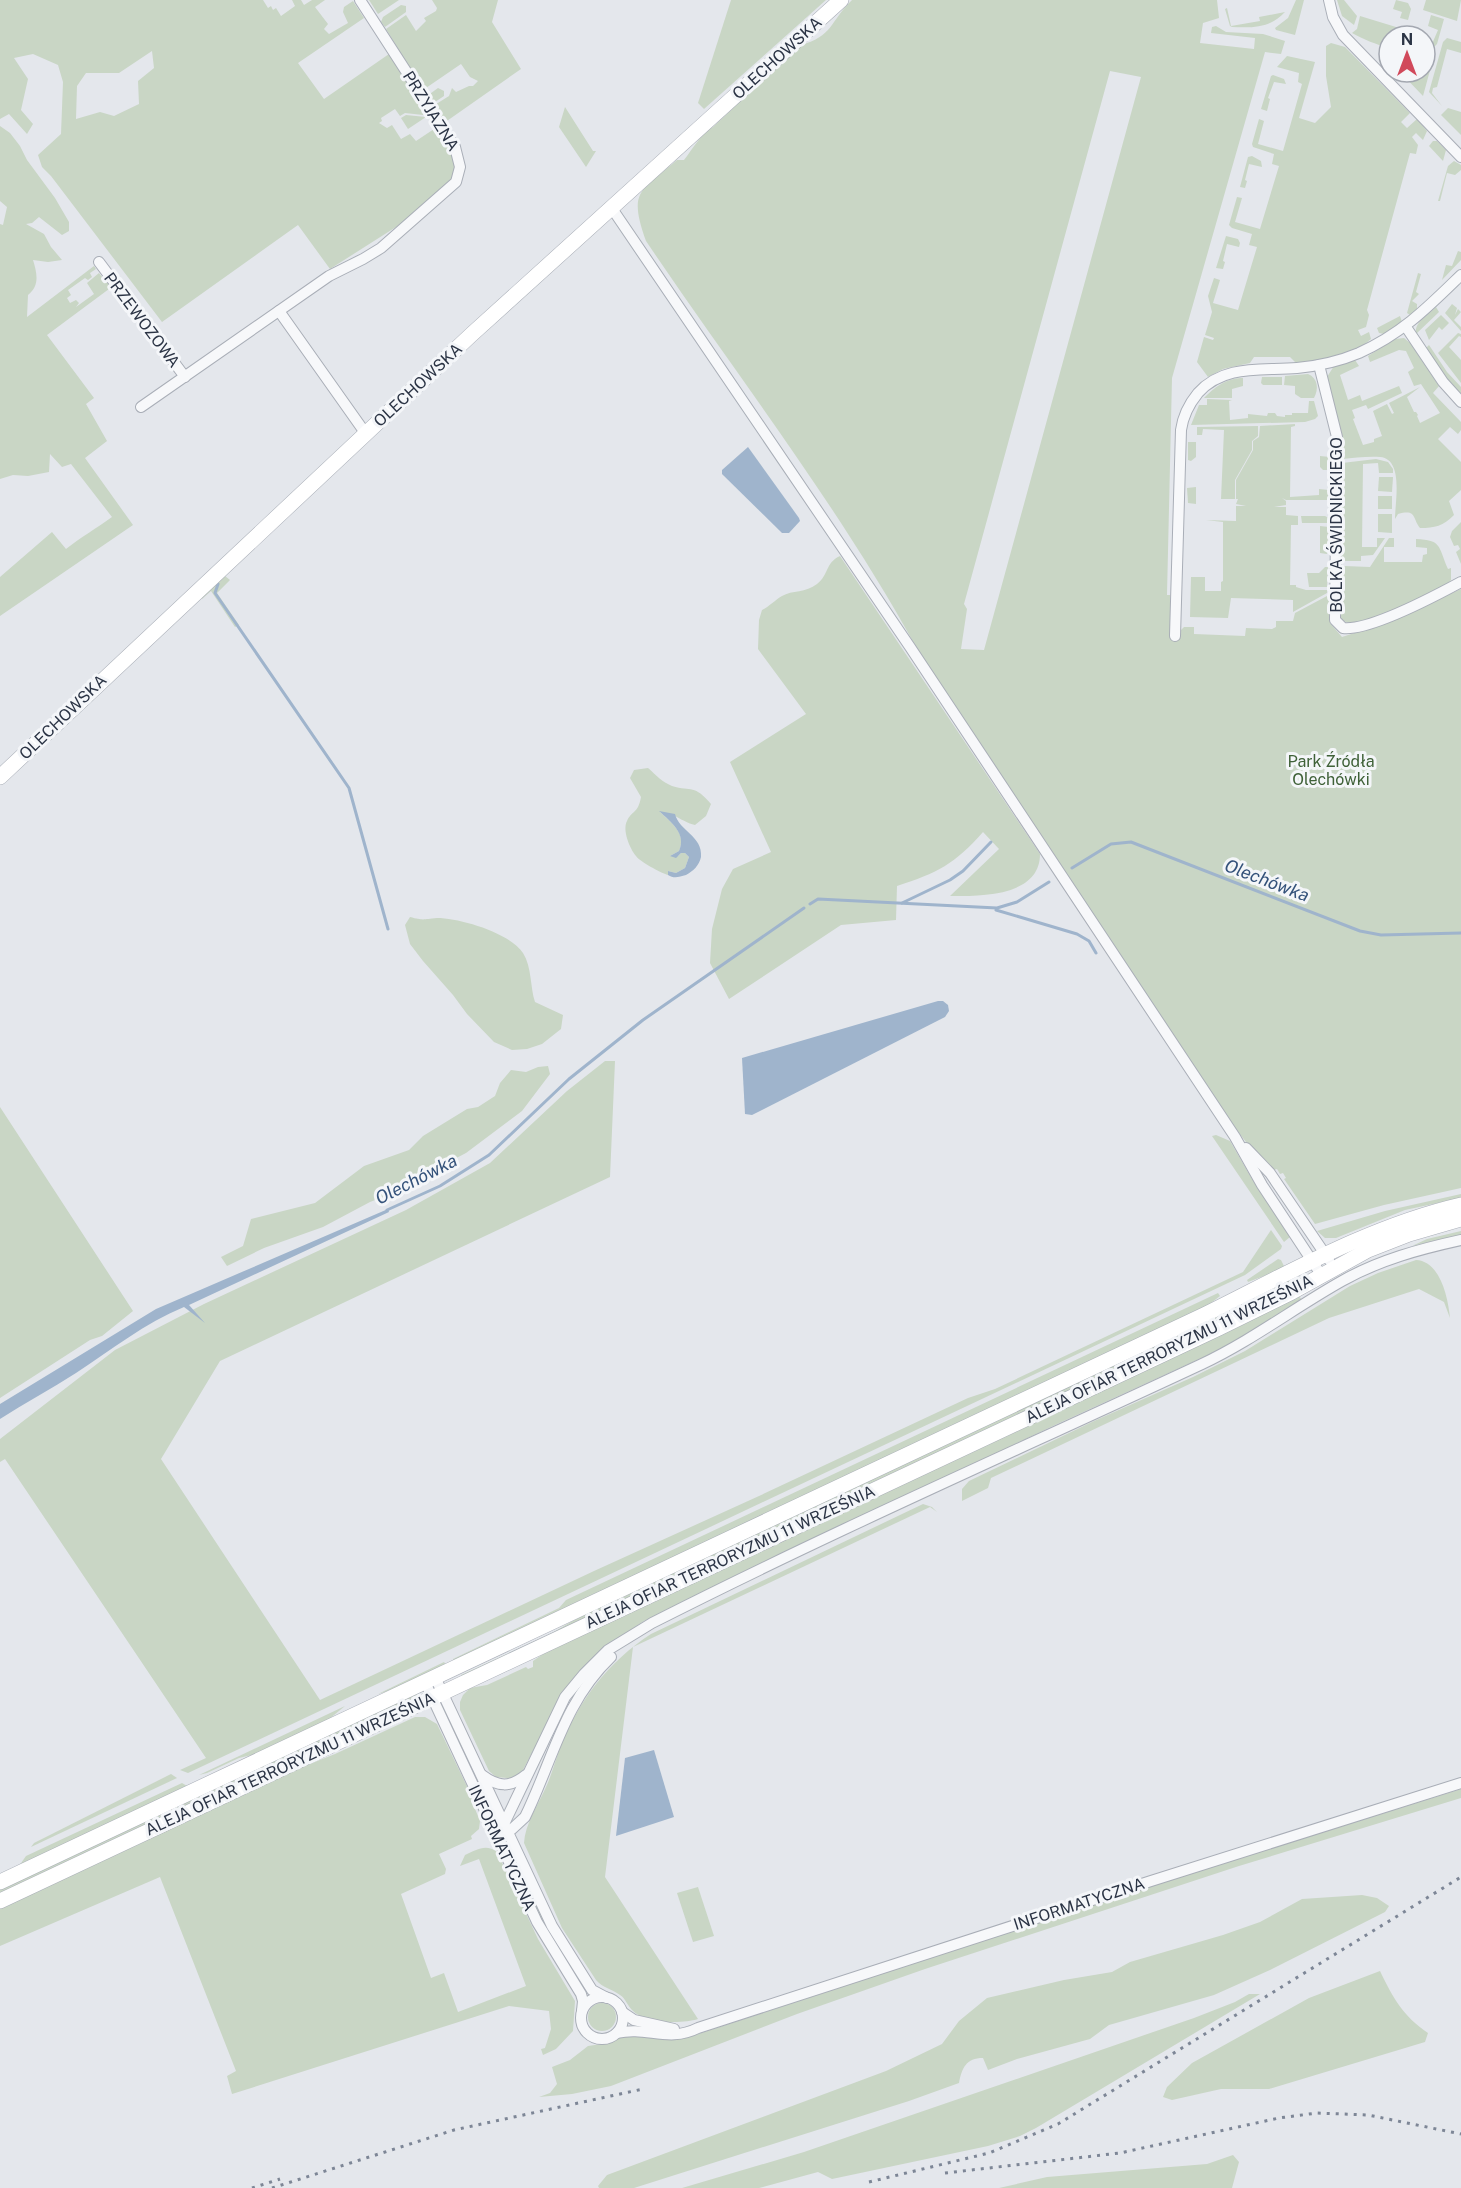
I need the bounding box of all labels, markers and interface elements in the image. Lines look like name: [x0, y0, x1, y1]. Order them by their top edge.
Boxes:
street label: OLECHOWSKA: [728, 13, 826, 103]
north arrow: [1377, 24, 1437, 84]
text: N: [1401, 30, 1413, 49]
street label: PRZYJAZNA: [399, 67, 463, 155]
street label: PRZEWOZOWA: [100, 269, 184, 371]
street label: OLECHOWSKA: [370, 339, 466, 431]
street label: BOLKA ŚWIDNICKIEGO: [1326, 437, 1346, 613]
street label: OLECHOWSKA: [15, 671, 111, 763]
park label: Park Źródła Olechówki: [1287, 751, 1375, 789]
water label: Olechówka: [1222, 854, 1312, 906]
water label: Olechówka: [372, 1149, 460, 1209]
street label: ALEJA OFIAR TERRORYZMU 11 WRZEŚNIA: [1022, 1270, 1316, 1427]
street label: ALEJA OFIAR TERRORYZMU 11 WRZEŚNIA: [582, 1480, 878, 1633]
street label: ALEJA OFIAR TERRORYZMU 11 WRZEŚNIA: [142, 1687, 438, 1840]
street label: INFORMATYCZNA: [464, 1782, 540, 1914]
street label: INFORMATYCZNA: [1011, 1874, 1147, 1934]

